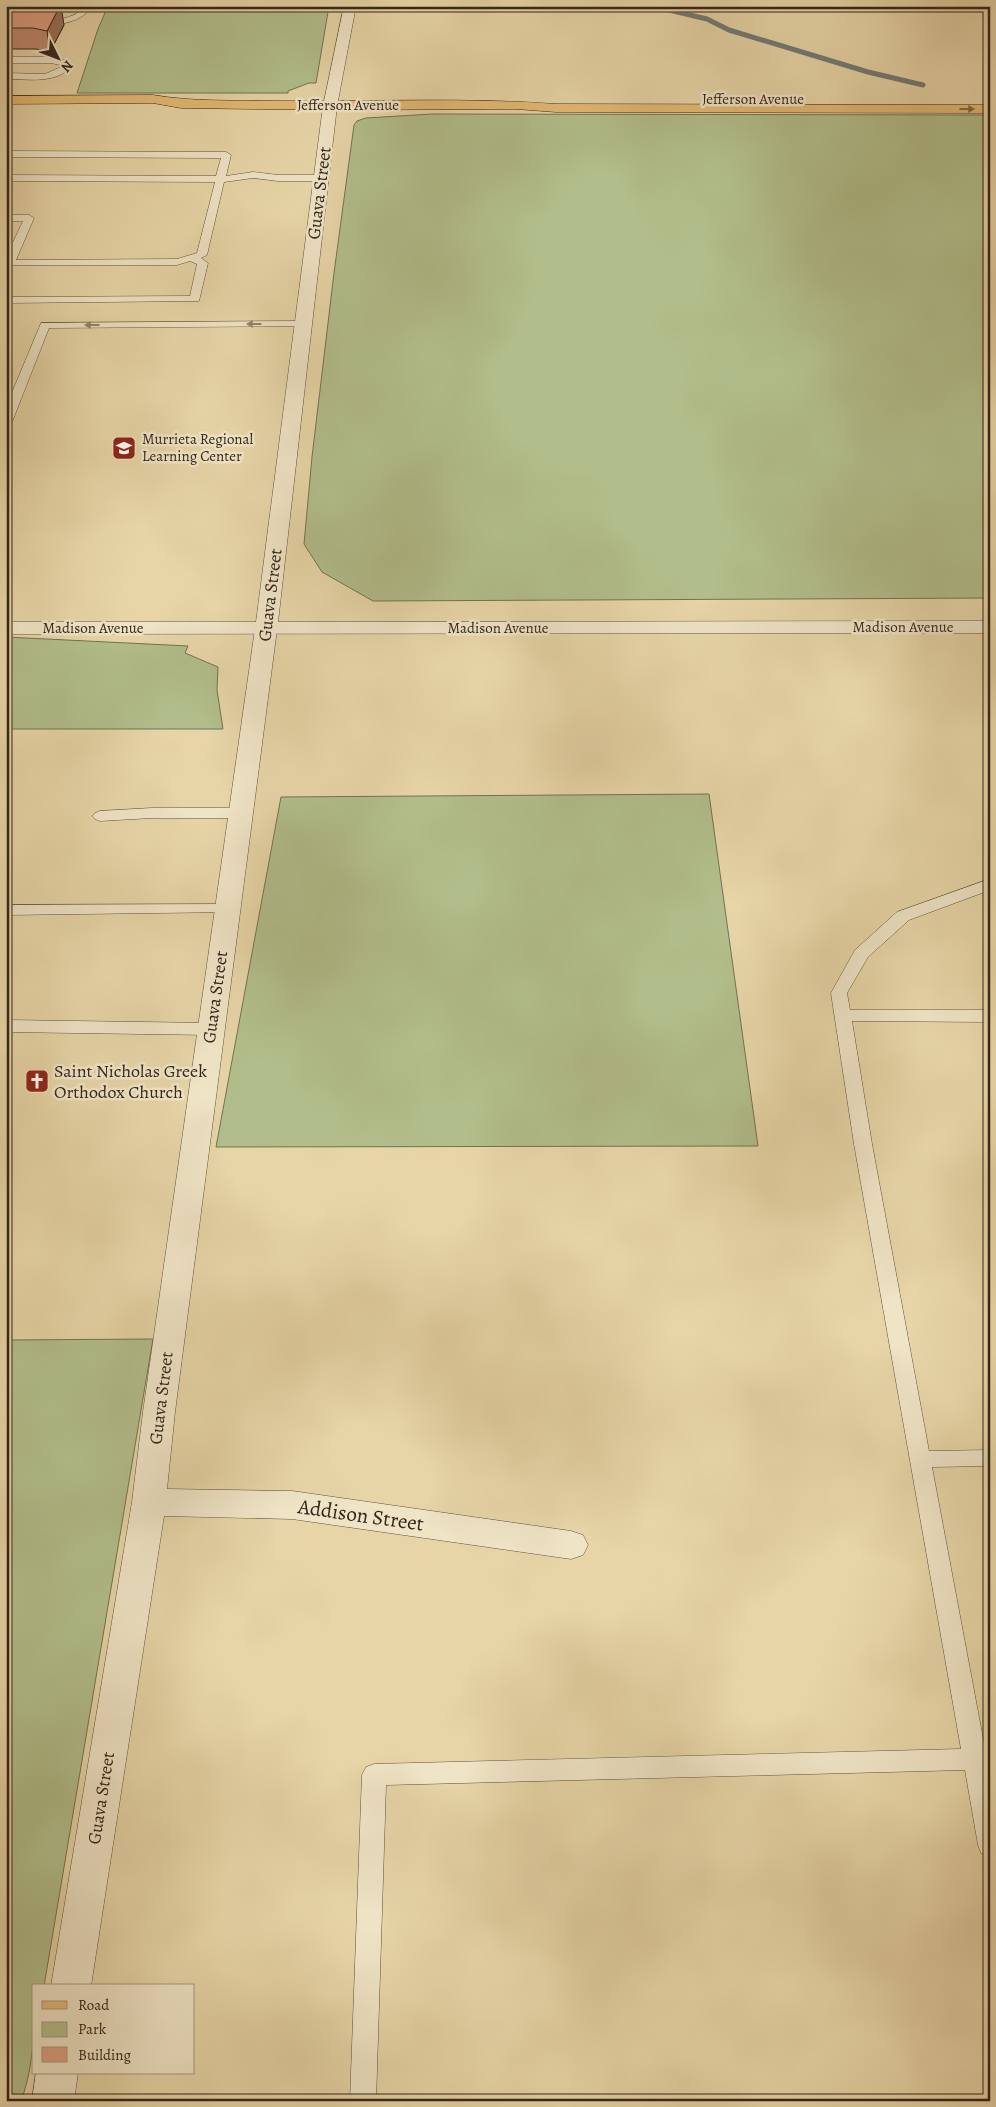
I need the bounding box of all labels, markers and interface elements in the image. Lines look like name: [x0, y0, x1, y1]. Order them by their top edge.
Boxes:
north arrow: [32, 32, 82, 82]
text: N: [57, 56, 78, 77]
street label: Jefferson Avenue: [702, 89, 804, 109]
street label: Jefferson Avenue: [297, 95, 399, 115]
one-way arrow: [960, 105, 976, 113]
street label: Guava Street: [301, 145, 337, 241]
one-way arrow: [246, 320, 262, 328]
one-way arrow: [83, 321, 99, 329]
place label: Murrieta Regional Learning Center: [142, 429, 254, 466]
school or university icon: Murrieta Regional Learning Center: [111, 435, 137, 461]
street label: Guava Street: [252, 547, 288, 643]
street label: Madison Avenue: [852, 617, 954, 637]
street label: Madison Avenue: [42, 618, 144, 638]
street label: Madison Avenue: [447, 618, 549, 638]
street label: Guava Street: [197, 949, 233, 1045]
place label: Saint Nicholas Greek Orthodox Church: [54, 1059, 207, 1104]
church icon: Saint Nicholas Greek Orthodox Church: [24, 1068, 50, 1094]
street label: Guava Street: [143, 1350, 179, 1446]
street label: Addison Street: [295, 1492, 426, 1538]
street label: Guava Street: [82, 1750, 120, 1846]
legend: [32, 1984, 195, 2074]
text: Road: [78, 1995, 110, 2015]
text: Park: [78, 2019, 107, 2039]
text: Building: [78, 2045, 131, 2065]

